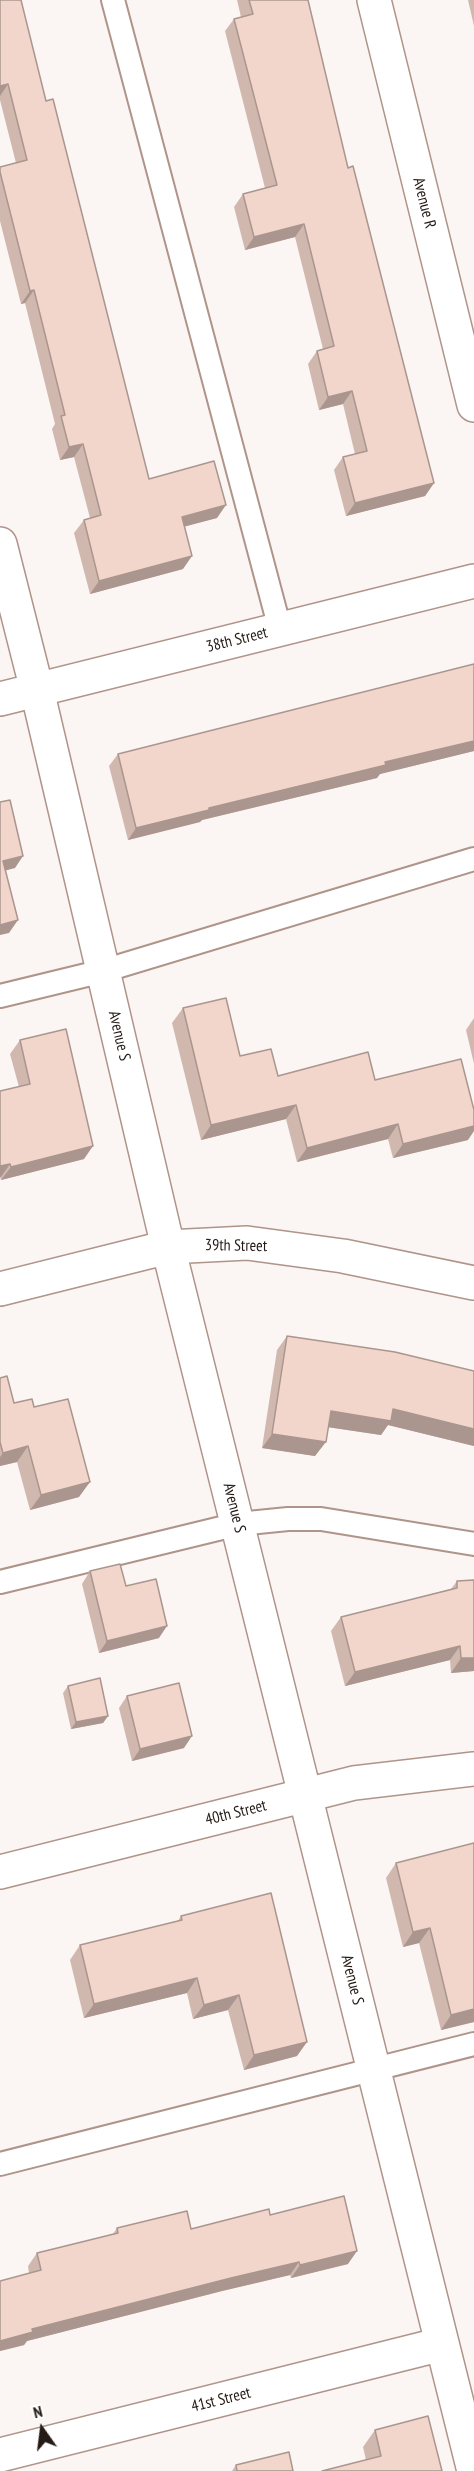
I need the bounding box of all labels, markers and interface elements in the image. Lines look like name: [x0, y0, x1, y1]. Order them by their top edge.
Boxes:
street label: Avenue R: [408, 176, 440, 230]
street label: 38th Street: [204, 623, 270, 657]
street label: Avenue S: [104, 1009, 134, 1063]
street label: 39th Street: [205, 1236, 267, 1256]
street label: Avenue S: [219, 1481, 249, 1535]
street label: 40th Street: [203, 1796, 269, 1830]
street label: Avenue S: [337, 1953, 367, 2007]
street label: 41st Street: [189, 2383, 253, 2417]
north arrow: [12, 2399, 72, 2459]
text: N: [31, 2401, 44, 2422]

